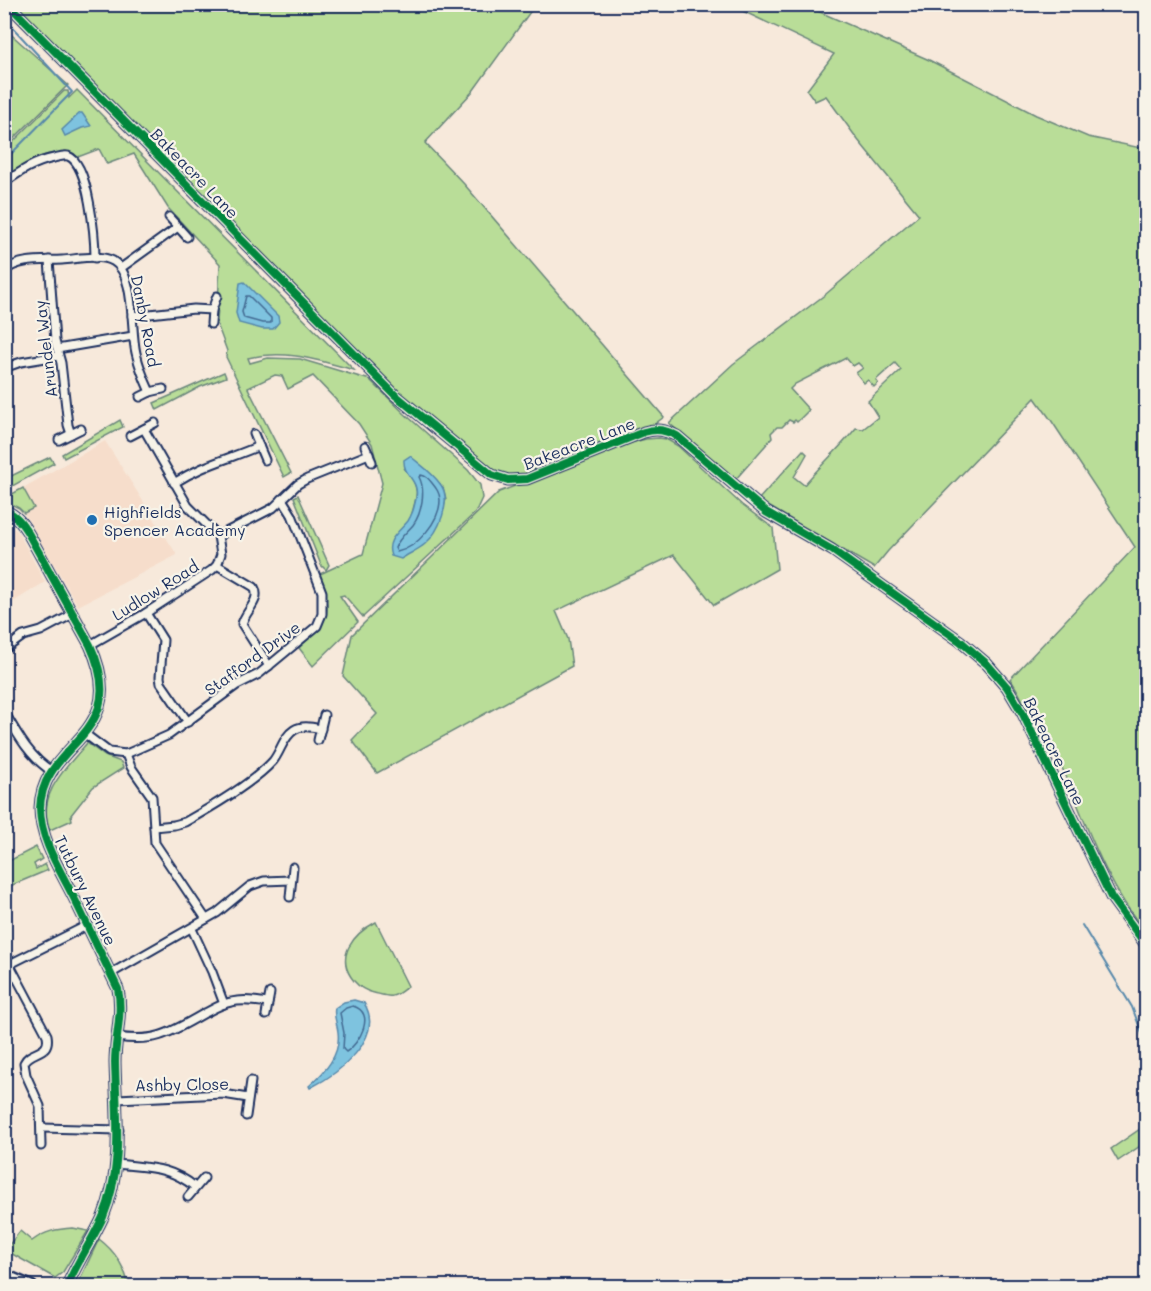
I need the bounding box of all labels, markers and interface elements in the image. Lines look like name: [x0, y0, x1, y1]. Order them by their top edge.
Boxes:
street label: Bakeacre Lane: [147, 123, 243, 223]
street label: Danby Road: [127, 273, 165, 369]
street label: Arundel Way: [29, 299, 61, 399]
street label: Bakeacre Lane: [520, 412, 638, 474]
place label: Highfields Spencer Academy: [104, 501, 246, 540]
marker: Highfields Spencer Academy: [85, 513, 99, 527]
street label: Ludlow Road: [108, 555, 202, 625]
street label: Stafford Drive: [200, 616, 304, 700]
street label: Bakeacre Lane: [1020, 693, 1090, 809]
street label: Tutbury Avenue: [50, 831, 122, 949]
street label: Ashby Close: [135, 1073, 229, 1095]

